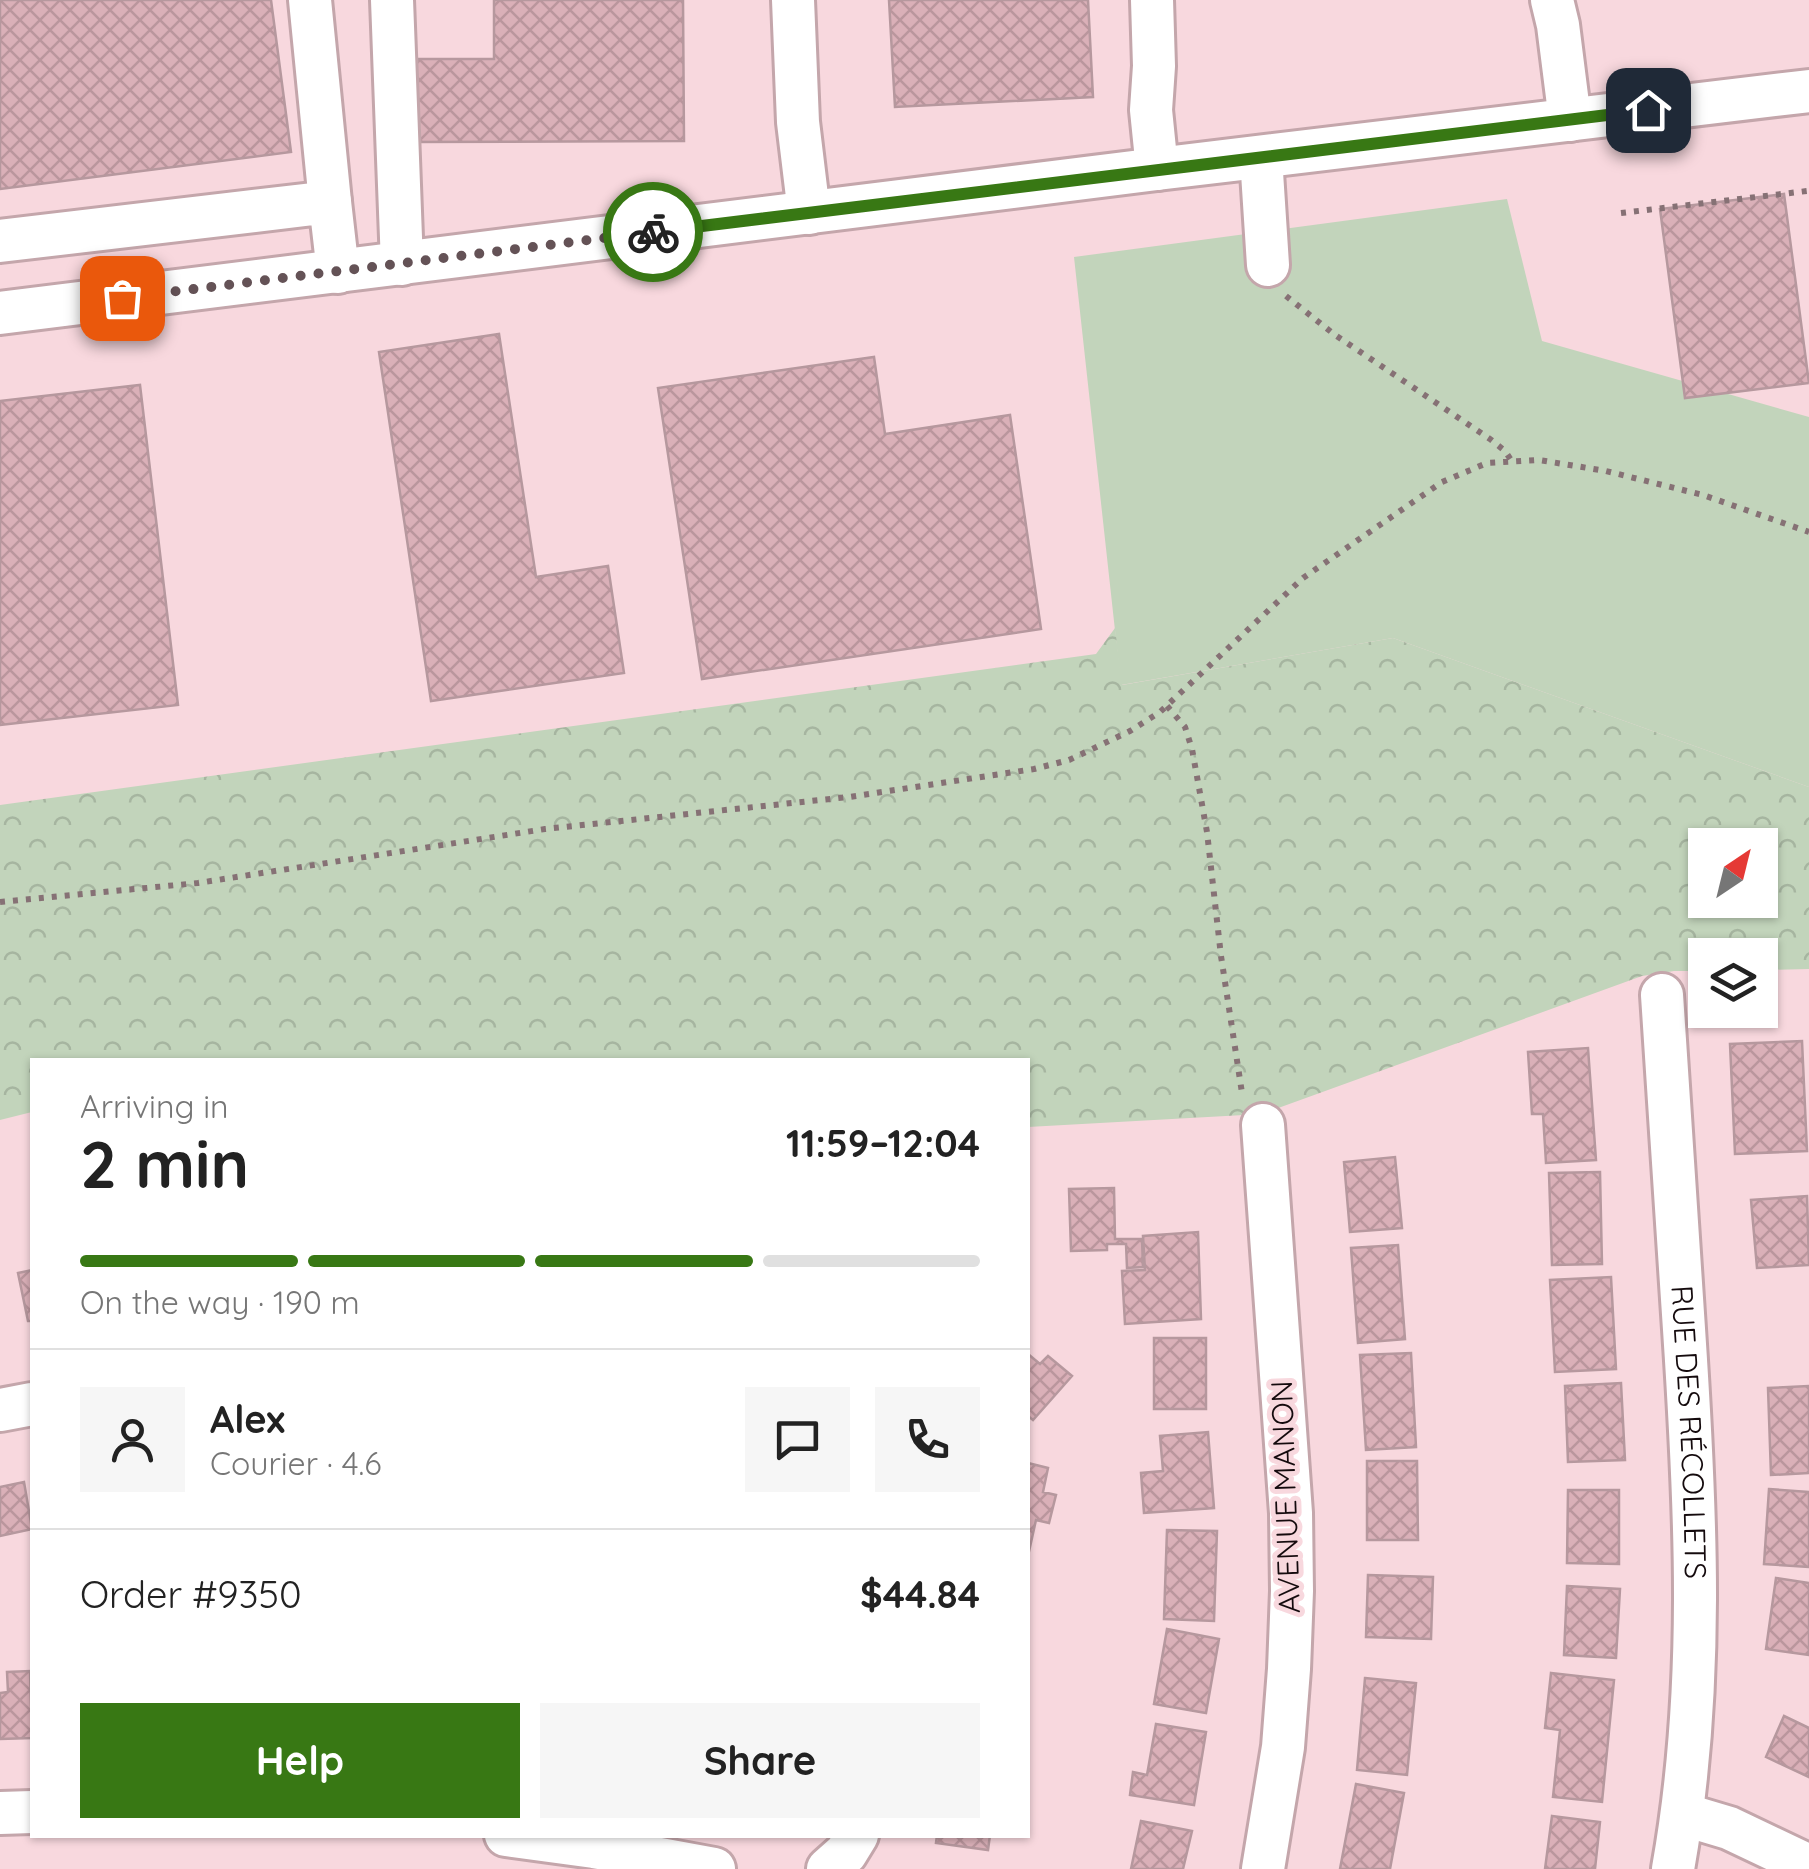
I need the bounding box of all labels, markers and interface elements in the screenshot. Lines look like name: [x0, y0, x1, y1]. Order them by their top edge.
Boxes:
pin: [1606, 68, 1691, 153]
icon: home: [1621, 83, 1676, 138]
courier: [603, 182, 703, 282]
icon: bike: [626, 205, 681, 260]
pin: [80, 256, 165, 341]
icon: bag: [95, 271, 150, 326]
north arrow: [1688, 828, 1778, 918]
map controls: [1688, 828, 1778, 1028]
button: layers: [1688, 938, 1778, 1028]
text: Arriving in: [80, 1086, 229, 1126]
text: 11:59–12:04: [786, 1119, 980, 1167]
text: 2 min: [80, 1123, 249, 1204]
text: On the way · 190 m: [80, 1282, 360, 1322]
street label: RUE DES RÉCOLLETS: [1663, 1284, 1715, 1579]
street label: AVENUE MANON: [1262, 1380, 1308, 1614]
button: person: [80, 1387, 185, 1492]
button: chat: [745, 1387, 850, 1492]
button: phone: [875, 1387, 980, 1492]
text: Alex: [210, 1395, 285, 1443]
text: Courier · 4.6: [210, 1443, 382, 1483]
text: Order #9350: [80, 1570, 302, 1618]
text: $44.84: [860, 1570, 980, 1618]
button: Help: [80, 1703, 520, 1818]
button: Share: [540, 1703, 980, 1818]

